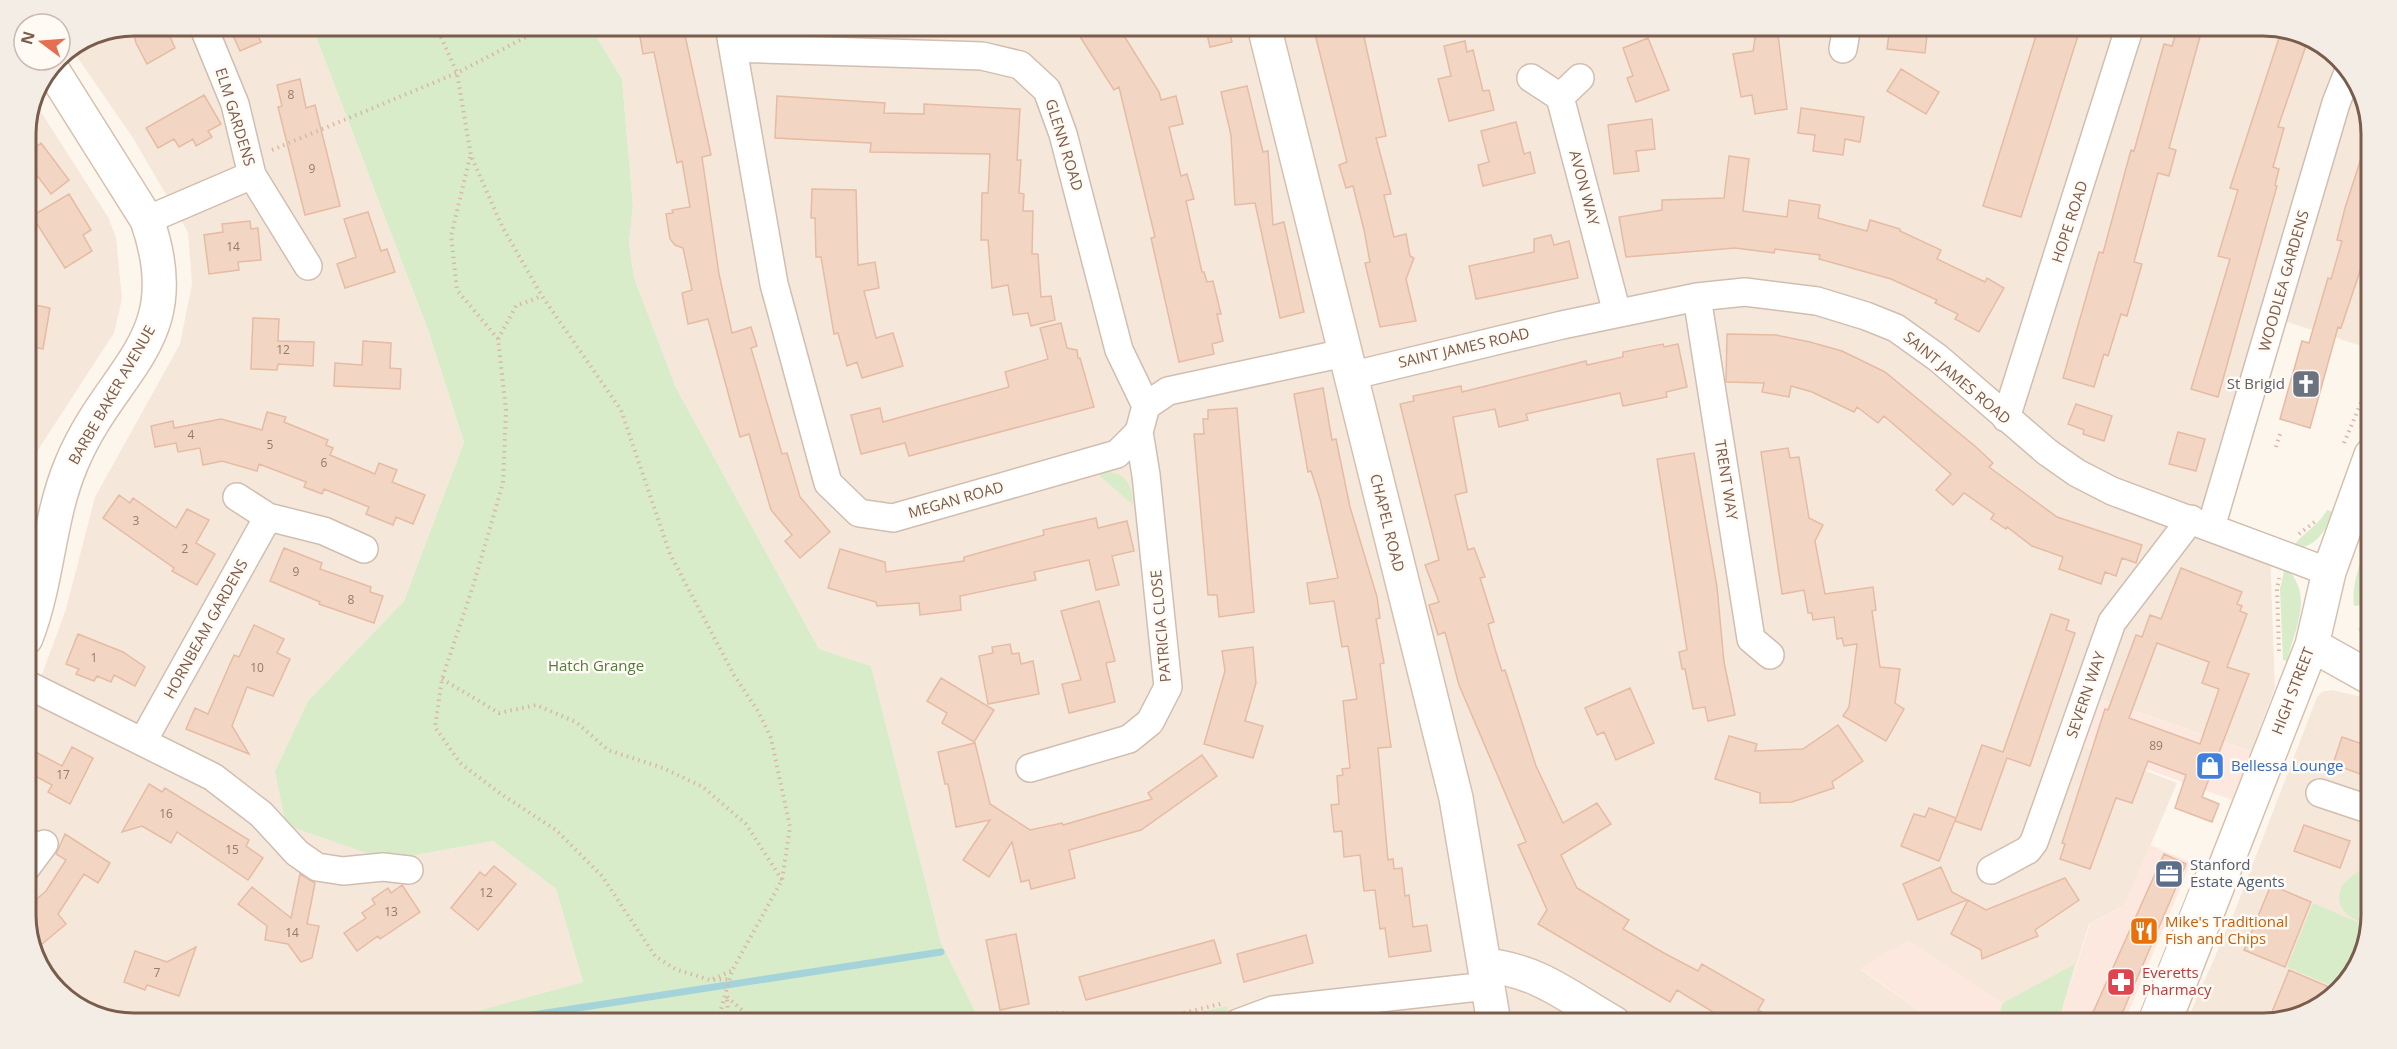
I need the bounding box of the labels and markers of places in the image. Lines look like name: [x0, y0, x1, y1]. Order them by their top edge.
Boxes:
church icon: St Brigid: [2290, 368, 2322, 400]
place label: St Brigid: [2227, 373, 2285, 393]
shop icon: Bellessa Lounge: [2194, 750, 2226, 782]
place label: Bellessa Lounge: [2231, 755, 2343, 775]
place label: Stanford Estate Agents: [2190, 854, 2285, 891]
office icon: Stanford Estate Agents: [2153, 858, 2185, 890]
place label: Mike's Traditional Fish and Chips: [2165, 911, 2288, 948]
restaurant icon: Mike's Traditional Fish and Chips: [2128, 915, 2160, 947]
place label: Everetts Pharmacy: [2142, 962, 2212, 999]
pharmacy icon: Everetts Pharmacy: [2105, 966, 2137, 998]

